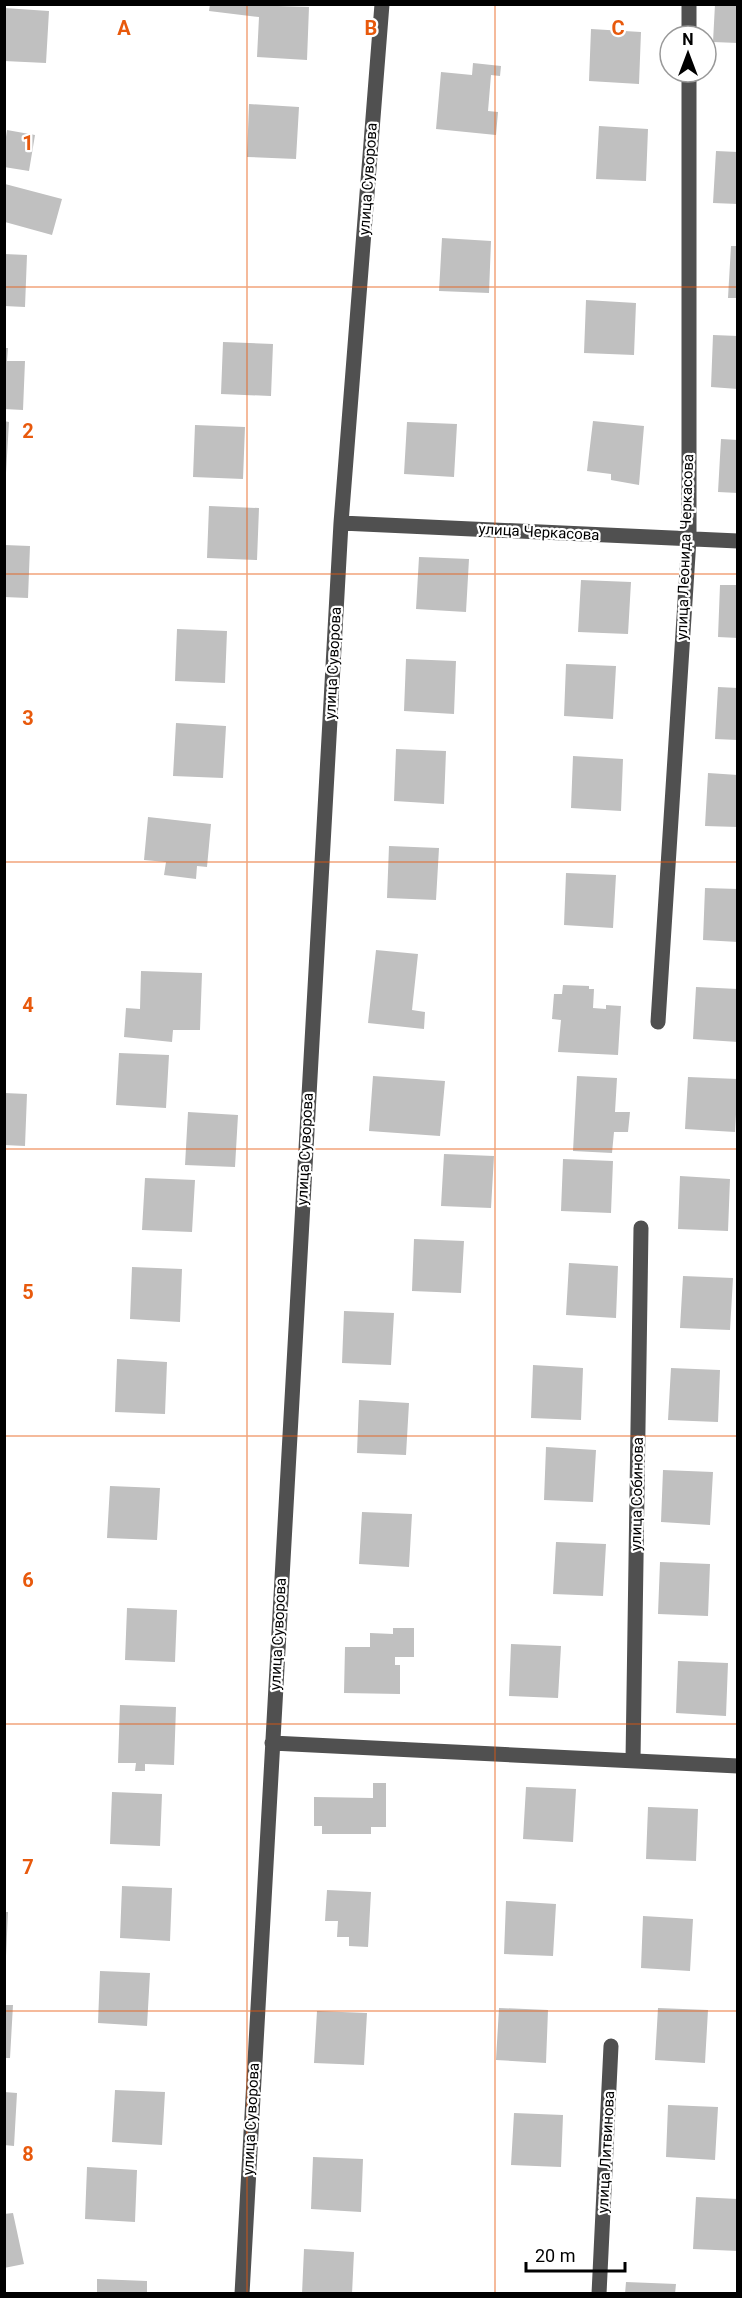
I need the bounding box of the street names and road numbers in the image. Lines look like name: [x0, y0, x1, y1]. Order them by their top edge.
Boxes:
street label: улица Суворова: [355, 122, 381, 236]
street label: улица Леонида Черкасова: [673, 454, 697, 640]
street label: улица Черкасова: [478, 520, 600, 544]
street label: улица Суворова: [321, 606, 345, 720]
street label: улица Суворова: [293, 1092, 317, 1206]
street label: улица Собинова: [627, 1437, 647, 1551]
street label: улица Суворова: [266, 1577, 290, 1691]
street label: улица Суворова: [239, 2062, 263, 2176]
street label: улица Литвинова: [594, 2090, 618, 2214]

